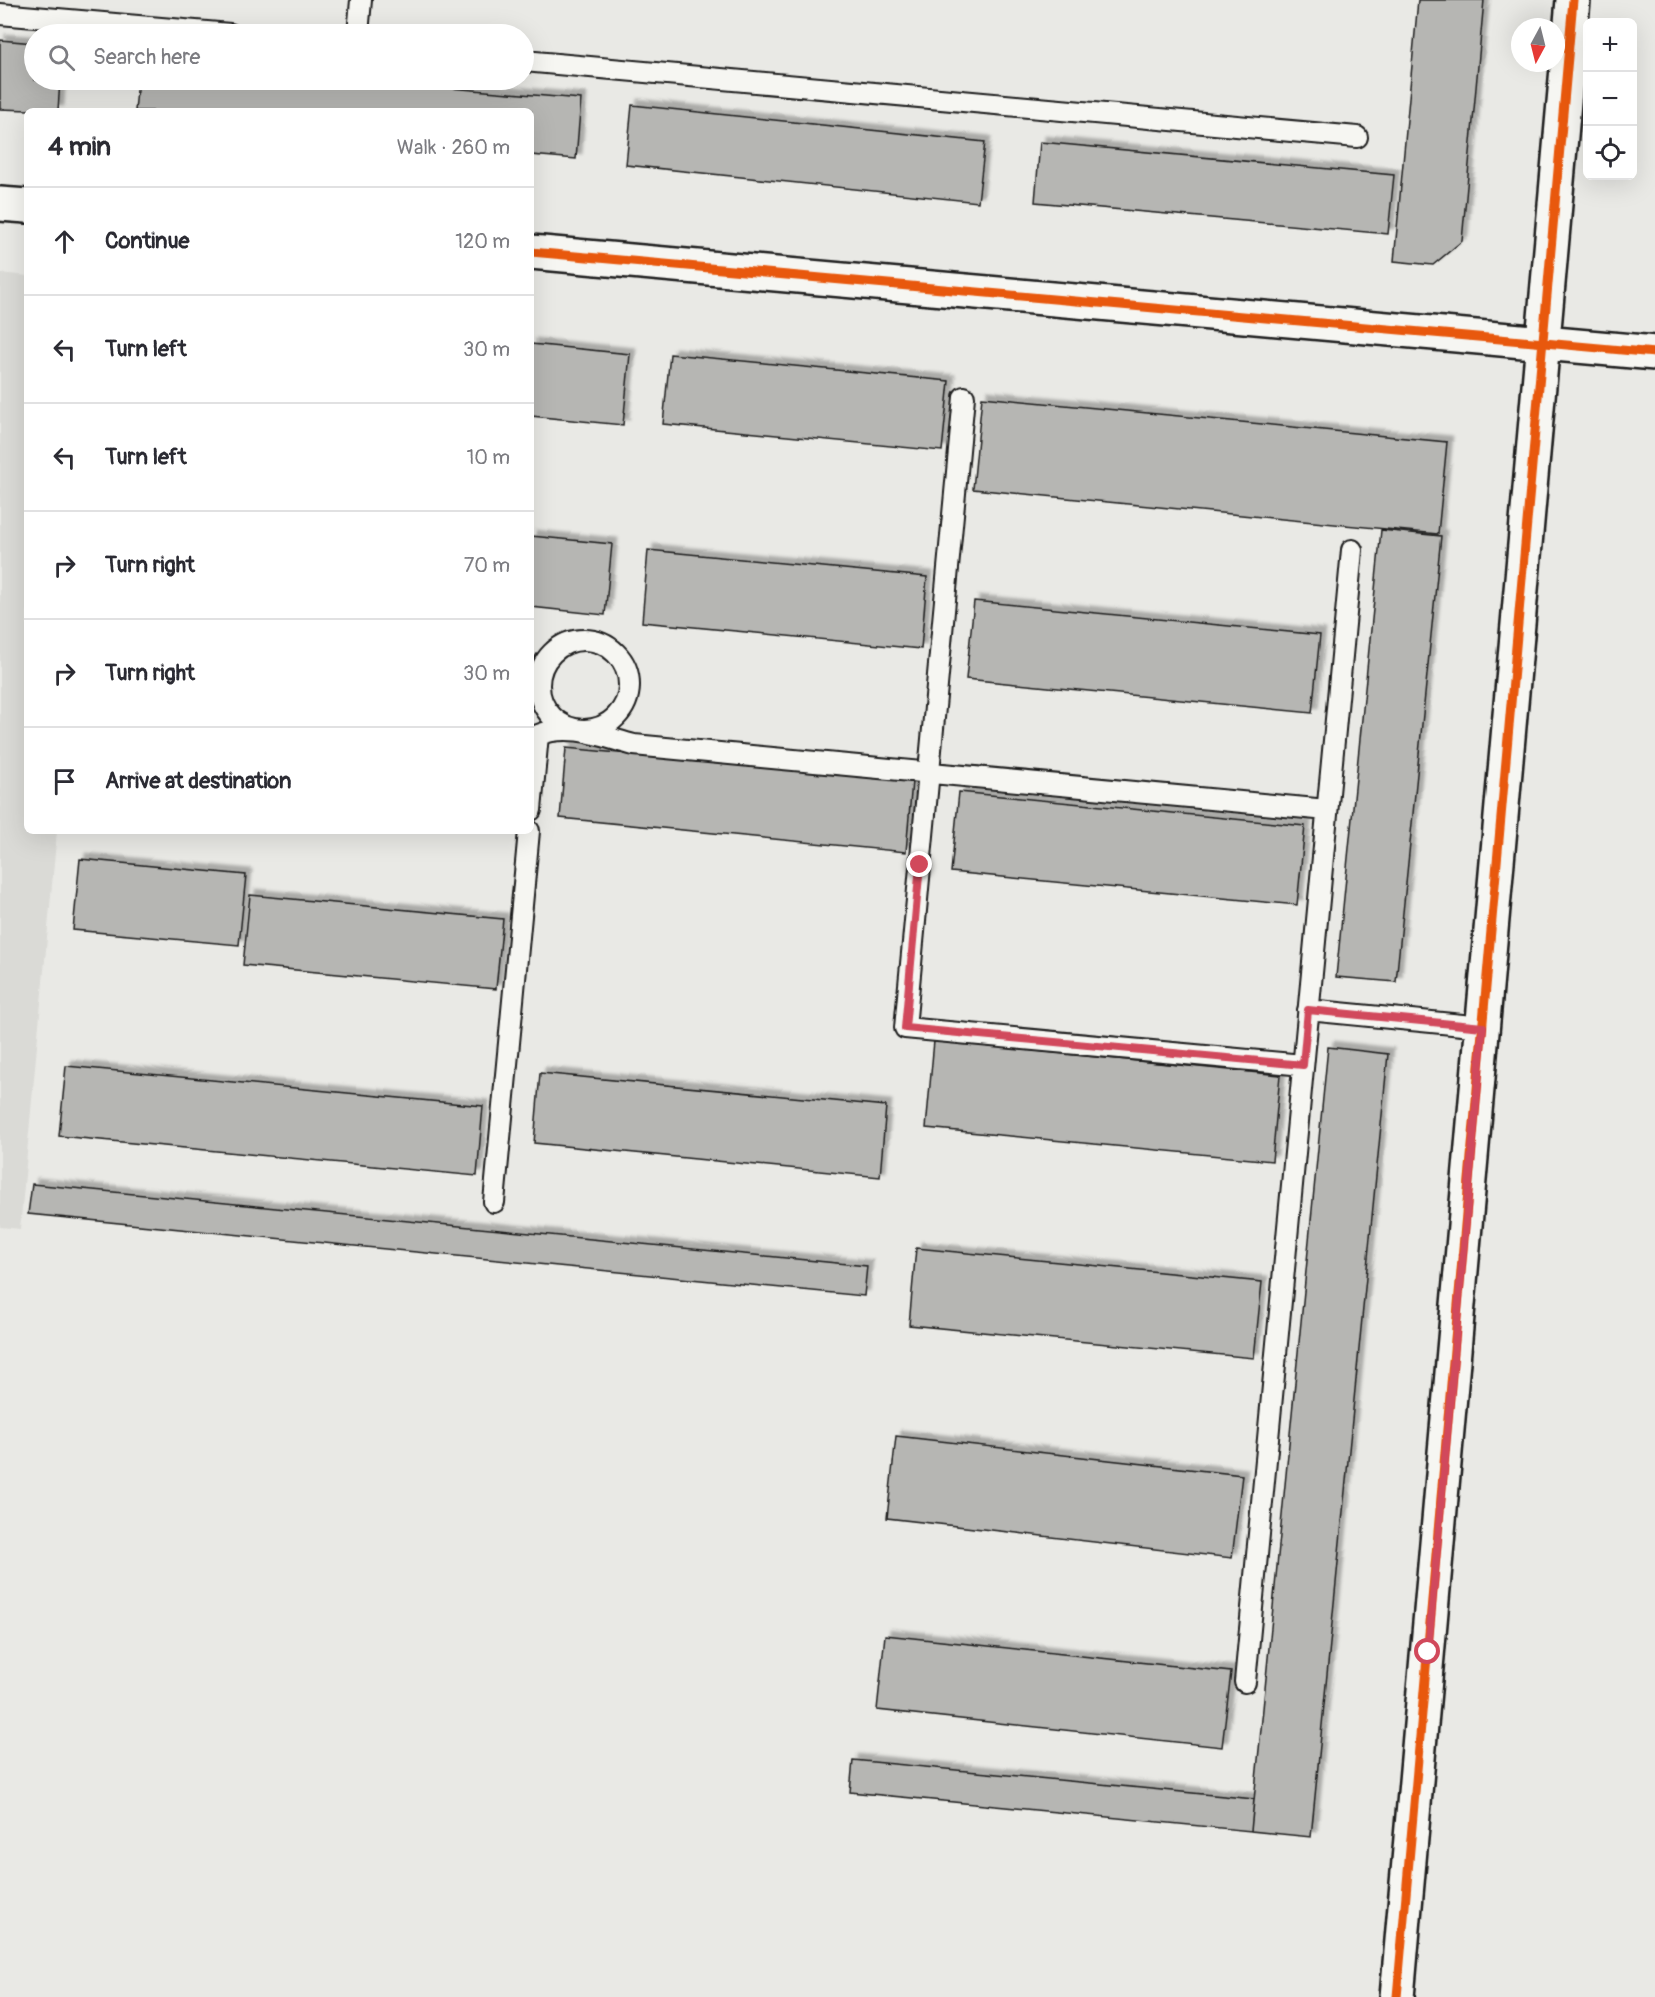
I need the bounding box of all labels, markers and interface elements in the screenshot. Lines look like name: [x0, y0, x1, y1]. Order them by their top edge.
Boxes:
north arrow: [1511, 18, 1565, 72]
map controls: [1583, 18, 1637, 180]
button: +: [1583, 18, 1637, 72]
search box: [24, 24, 534, 90]
icon: search: [45, 41, 78, 74]
text: Search here: [93, 43, 200, 71]
button: −: [1583, 72, 1637, 126]
button: locate: [1583, 126, 1637, 180]
text: 4 min: [48, 131, 111, 163]
text: Walk · 260 m: [397, 135, 510, 160]
icon: ahead: [48, 225, 81, 258]
text: Continue: [105, 227, 189, 255]
text: 120 m: [455, 229, 510, 254]
icon: left: [48, 333, 81, 366]
text: Turn left: [105, 335, 187, 363]
text: 30 m: [463, 337, 510, 362]
icon: left: [48, 441, 81, 474]
text: Turn left: [105, 443, 187, 471]
text: 10 m: [466, 445, 510, 470]
icon: right: [48, 549, 81, 582]
text: Turn right: [105, 551, 195, 579]
text: 70 m: [464, 553, 510, 578]
icon: right: [48, 657, 81, 690]
text: Turn right: [105, 659, 195, 687]
text: 30 m: [463, 661, 510, 686]
icon: arrive: [48, 765, 81, 798]
text: Arrive at destination: [105, 767, 291, 795]
route end: [906, 851, 932, 877]
route start: [1414, 1638, 1440, 1664]

